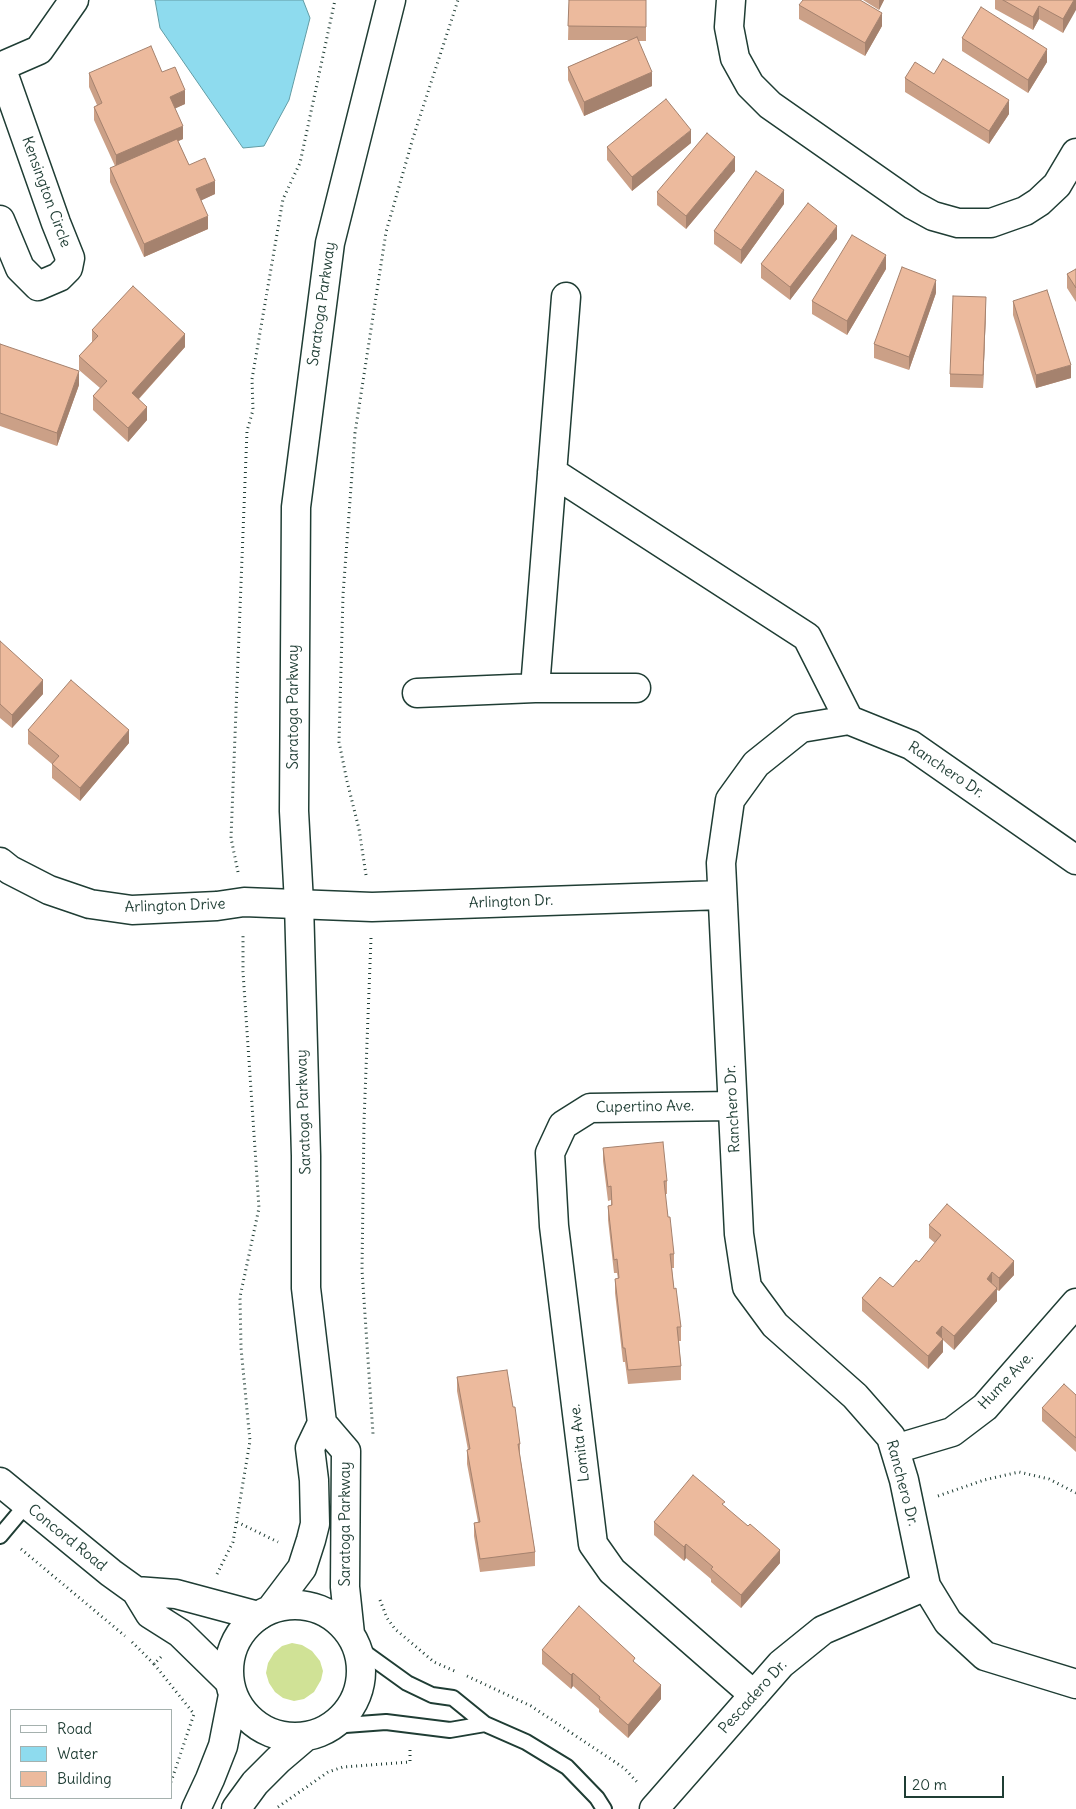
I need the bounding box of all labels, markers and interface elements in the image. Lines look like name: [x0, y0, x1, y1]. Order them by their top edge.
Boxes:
street label: Kensington Circle: [18, 134, 74, 250]
street label: Saratoga Parkway: [304, 241, 340, 367]
street label: Saratoga Parkway: [285, 644, 303, 770]
street label: Ranchero Dr.: [904, 738, 988, 802]
street label: Arlington Dr.: [469, 892, 553, 912]
street label: Arlington Drive: [124, 895, 226, 917]
street label: Saratoga Parkway: [293, 1049, 315, 1175]
street label: Ranchero Dr.: [722, 1065, 744, 1153]
street label: Cupertino Ave.: [596, 1097, 694, 1117]
street label: Hume Ave.: [975, 1348, 1037, 1414]
street label: Lomita Ave.: [566, 1403, 594, 1483]
street label: Ranchero Dr.: [882, 1438, 922, 1528]
street label: Saratoga Parkway: [337, 1461, 355, 1587]
street label: Concord Road: [24, 1501, 110, 1575]
street label: Pescadero Dr.: [715, 1656, 791, 1738]
legend: [10, 1709, 172, 1799]
text: Road: [57, 1719, 92, 1738]
text: Water: [57, 1744, 98, 1763]
scale bar: [906, 1766, 1006, 1798]
text: Building: [57, 1769, 112, 1788]
text: 20 m: [912, 1775, 947, 1794]

